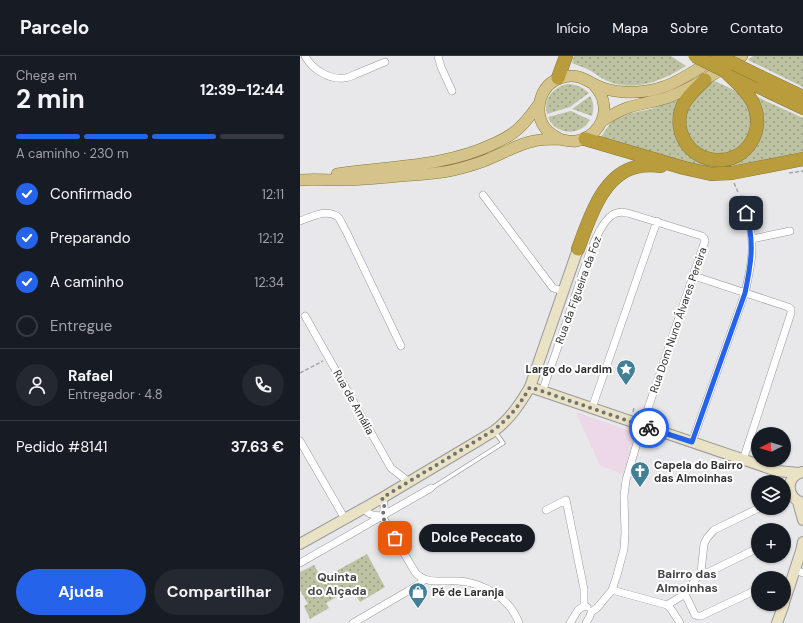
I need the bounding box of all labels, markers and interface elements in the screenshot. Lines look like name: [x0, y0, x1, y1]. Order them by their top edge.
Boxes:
text: Parcelo: [20, 15, 89, 40]
text: Início: [556, 19, 590, 37]
text: Mapa: [612, 19, 648, 37]
text: Sobre: [670, 19, 708, 37]
text: Contato: [730, 19, 783, 37]
text: Chega em: [16, 67, 77, 84]
text: 12:39–12:44: [200, 80, 284, 100]
text: 2 min: [16, 82, 85, 116]
text: A caminho · 230 m: [16, 145, 129, 162]
icon: check: [16, 183, 38, 205]
text: Confirmado: [50, 184, 132, 204]
text: 12:11: [262, 186, 284, 203]
pin: [729, 196, 763, 230]
icon: home: [735, 202, 757, 224]
icon: check: [16, 227, 38, 249]
text: Preparando: [50, 228, 131, 248]
text: 12:12: [258, 230, 284, 247]
street label: Rua da Figueira da Foz: [552, 234, 604, 346]
street label: Rua Dom Nuno Álvares Pereira: [646, 245, 710, 395]
icon: check: [16, 271, 38, 293]
text: A caminho: [50, 272, 124, 292]
text: 12:34: [254, 274, 284, 291]
text: Entregue: [50, 316, 112, 336]
place icon: Largo do Jardim: [615, 358, 637, 386]
place label: Largo do Jardim: [526, 362, 612, 376]
button: person: [16, 364, 58, 406]
button: phone: [242, 364, 284, 406]
text: Rafael: [68, 366, 113, 386]
street label: Rua de Amália: [330, 367, 378, 437]
text: Entregador · 4.8: [68, 386, 163, 403]
courier: [629, 408, 669, 448]
icon: bike: [638, 417, 660, 439]
north arrow: [751, 427, 791, 467]
map controls: [751, 427, 791, 611]
text: Pedido #8141: [16, 437, 107, 457]
text: 37.63 €: [231, 437, 284, 457]
place label: Capela do Bairro das Almoinhas: [654, 458, 743, 485]
church icon: Capela do Bairro das Almoinhas: [629, 460, 651, 488]
button: layers: [751, 475, 791, 515]
pin: [378, 521, 412, 555]
button: +: [751, 523, 791, 563]
callout: Dolce Peccato: [419, 524, 535, 552]
icon: bag: [384, 527, 406, 549]
text: Dolce Peccato: [431, 529, 523, 546]
district label: Bairro das Almoinhas: [656, 566, 718, 596]
button: Ajuda: [16, 569, 146, 615]
button: Compartilhar: [154, 569, 284, 615]
district label: Quinta do Alçada: [308, 569, 366, 599]
button: −: [751, 571, 791, 611]
shop icon: Pé de Laranja: [407, 581, 429, 609]
place label: Pé de Laranja: [432, 585, 504, 599]

